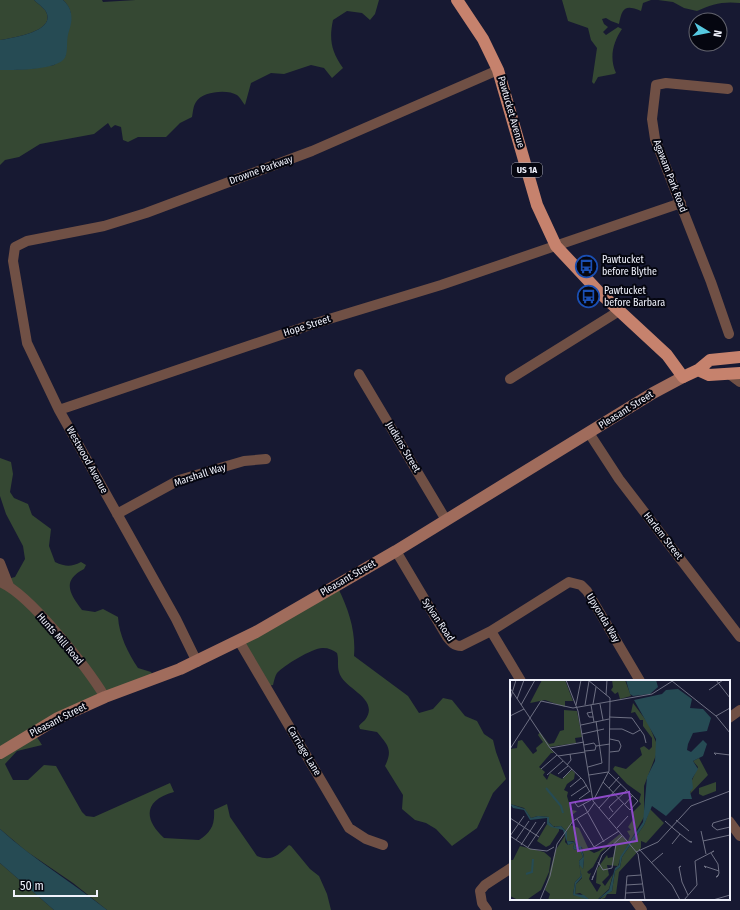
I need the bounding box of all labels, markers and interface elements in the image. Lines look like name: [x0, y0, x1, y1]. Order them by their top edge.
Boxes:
north arrow: [688, 12, 728, 52]
text: N: [710, 29, 724, 38]
street label: Pawtucket Avenue: [495, 75, 527, 149]
street label: Agawam Park Road: [651, 138, 689, 214]
street label: Drowne Parkway: [228, 153, 295, 187]
road number: US 1A: [512, 163, 542, 177]
bus stop icon: Pawtucket before Blythe: [573, 253, 599, 279]
place label: Pawtucket before Blythe: [602, 254, 657, 278]
bus stop icon: Pawtucket before Barbara: [576, 284, 602, 310]
place label: Pawtucket before Barbara: [604, 285, 665, 309]
street label: Hope Street: [282, 313, 333, 339]
street label: Pleasant Street: [597, 388, 656, 432]
street label: Judkins Street: [383, 419, 423, 475]
street label: Westwood Avenue: [64, 424, 110, 496]
street label: Marshall Way: [173, 461, 228, 489]
street label: Harlem Street: [641, 510, 686, 563]
street label: Pleasant Street: [318, 557, 378, 599]
street label: Upyonda Way: [584, 591, 623, 645]
street label: Sylvan Road: [419, 596, 457, 644]
street label: Hunts Mill Road: [34, 611, 86, 667]
inset map: [510, 680, 730, 900]
street label: Pleasant Street: [28, 700, 89, 739]
street label: Carriage Lane: [285, 724, 323, 778]
scale bar: [14, 872, 97, 898]
text: 50 m: [20, 879, 44, 893]

